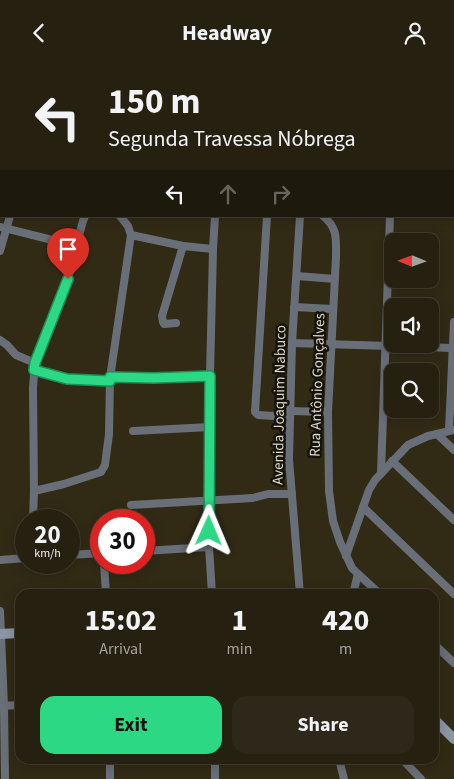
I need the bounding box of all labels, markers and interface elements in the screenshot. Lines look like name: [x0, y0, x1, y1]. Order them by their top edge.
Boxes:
text: Headway: [182, 17, 272, 49]
icon: back: [25, 19, 53, 47]
icon: person: [401, 19, 429, 47]
text: 150 m: [108, 77, 200, 127]
icon: left: [25, 85, 90, 150]
text: Segunda Travessa Nóbrega: [108, 123, 355, 155]
icon: left: [161, 180, 189, 208]
icon: ahead: [214, 180, 242, 208]
icon: right: [267, 180, 295, 208]
pin: [47, 228, 89, 279]
north arrow: [384, 233, 439, 287]
map controls: [384, 233, 439, 418]
icon: arrive: [54, 235, 82, 263]
button: sound: [384, 298, 439, 353]
street label: Rua Antônio Gonçalves: [304, 313, 331, 457]
street label: Avenida Joaquim Nabuco: [268, 325, 291, 485]
button: search: [384, 363, 439, 418]
position arrow: [182, 504, 234, 556]
speed limit sign: 30: [90, 509, 155, 574]
text: 20: [34, 517, 61, 553]
text: km/h: [34, 545, 61, 562]
text: 15:02: [85, 599, 157, 642]
text: 1: [231, 599, 247, 642]
text: 420: [322, 599, 369, 642]
text: Arrival: [99, 638, 142, 660]
text: min: [226, 638, 252, 660]
text: m: [339, 638, 352, 660]
button: Exit: [40, 696, 222, 754]
button: Share: [232, 696, 414, 754]

